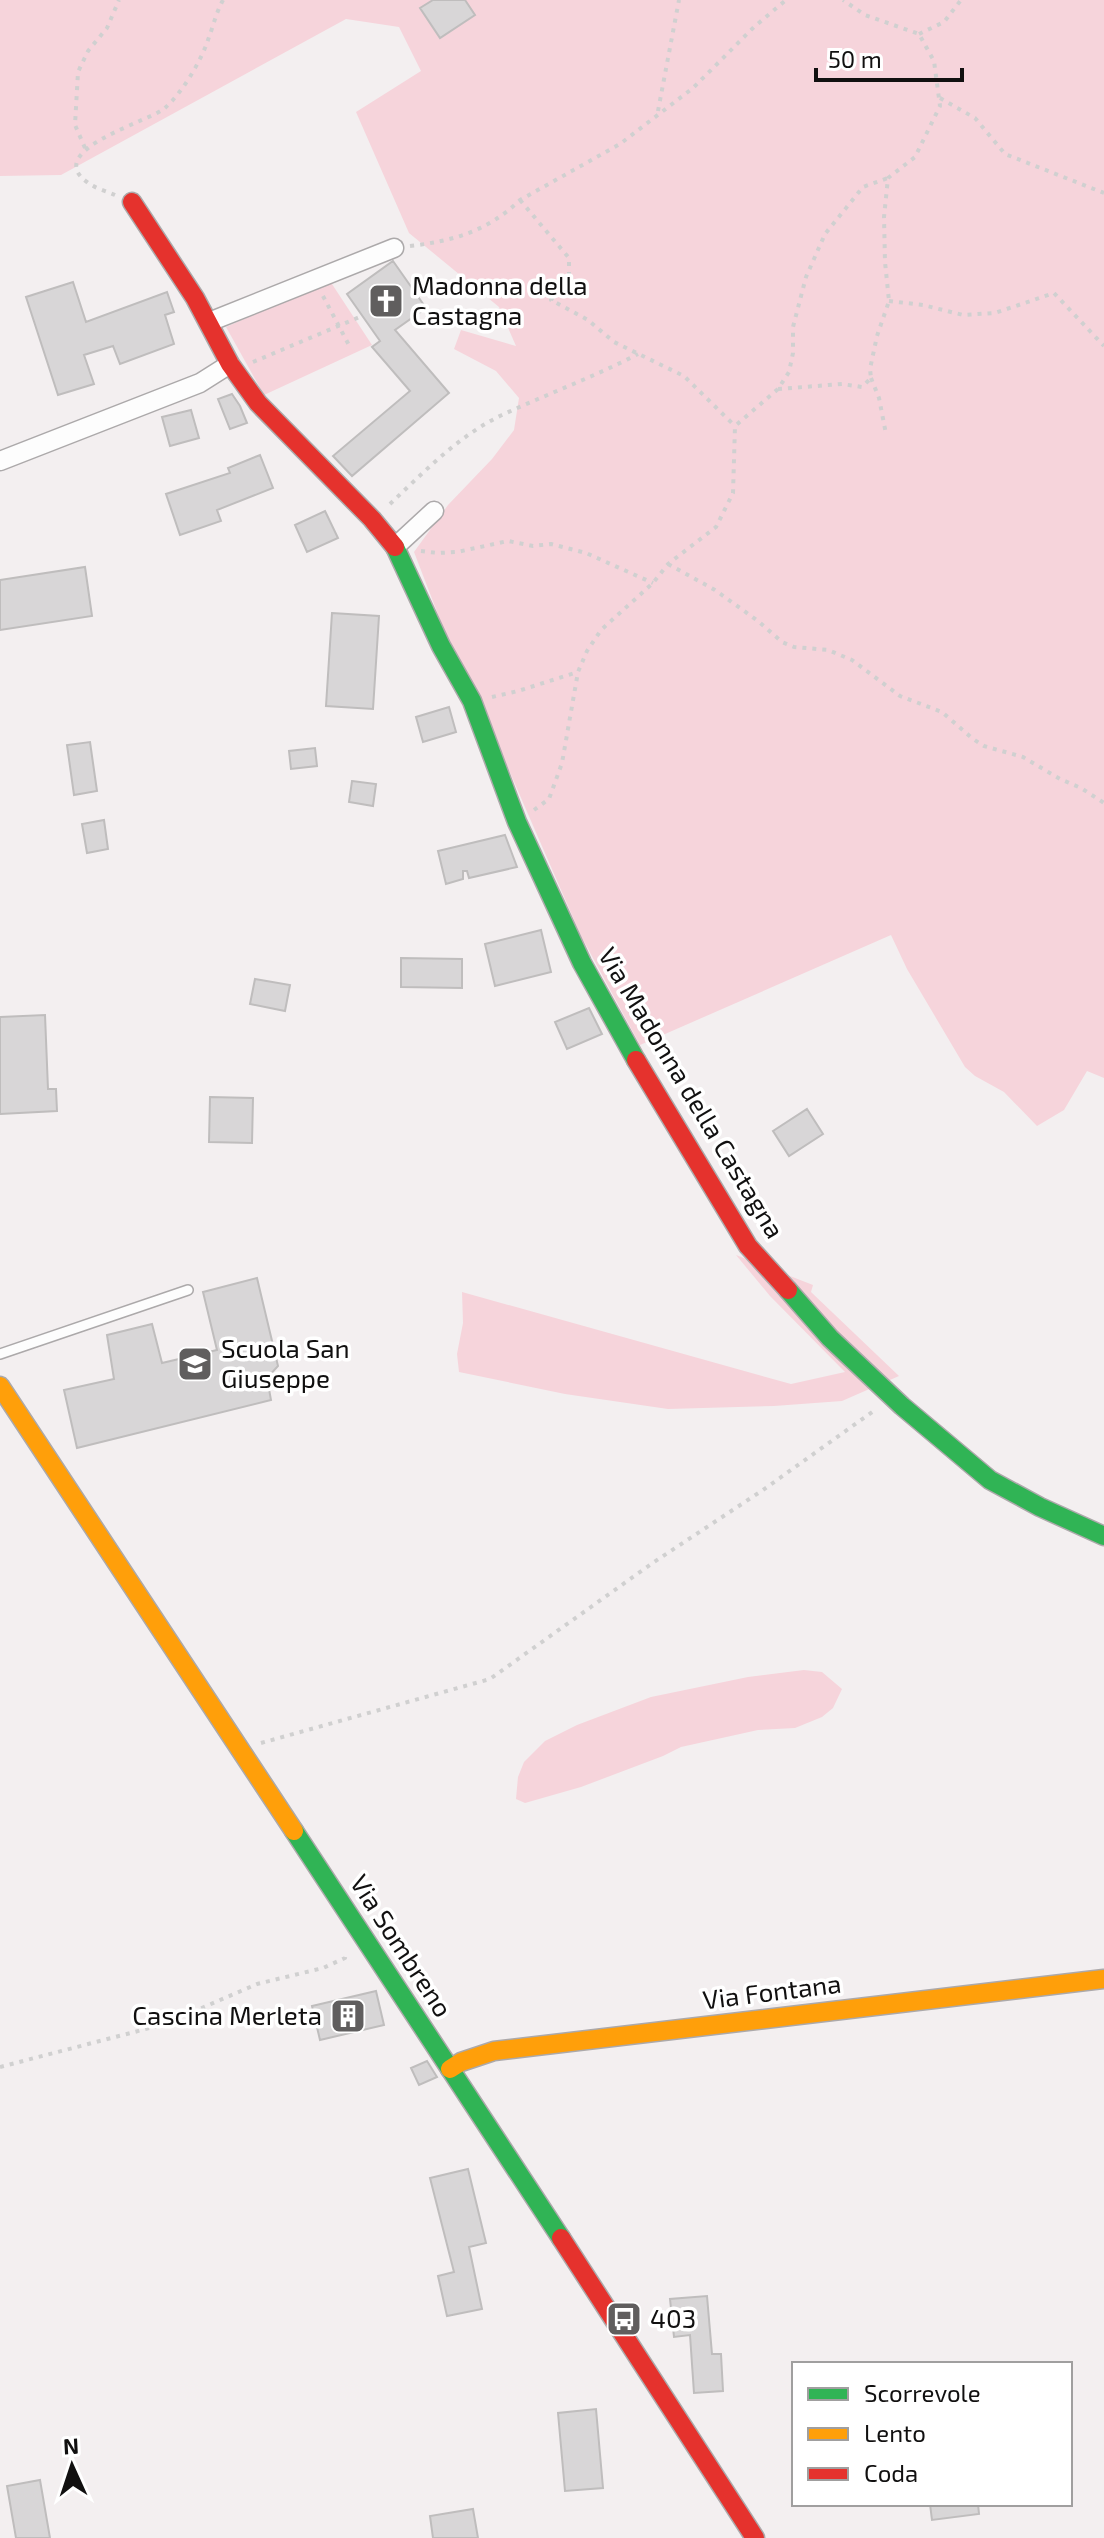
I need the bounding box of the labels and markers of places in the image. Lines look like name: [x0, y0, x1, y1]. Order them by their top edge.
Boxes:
place label: Madonna della Castagna: [412, 269, 588, 330]
church icon: Madonna della Castagna: [367, 282, 405, 320]
place label: Scuola San Giuseppe: [221, 1332, 350, 1393]
school or university icon: Scuola San Giuseppe: [176, 1345, 214, 1383]
building icon: Cascina Merleta: [329, 1997, 367, 2035]
place label: Cascina Merleta: [132, 1999, 322, 2030]
bus stop icon: 403: [605, 2300, 643, 2338]
place label: 403: [650, 2302, 696, 2333]

